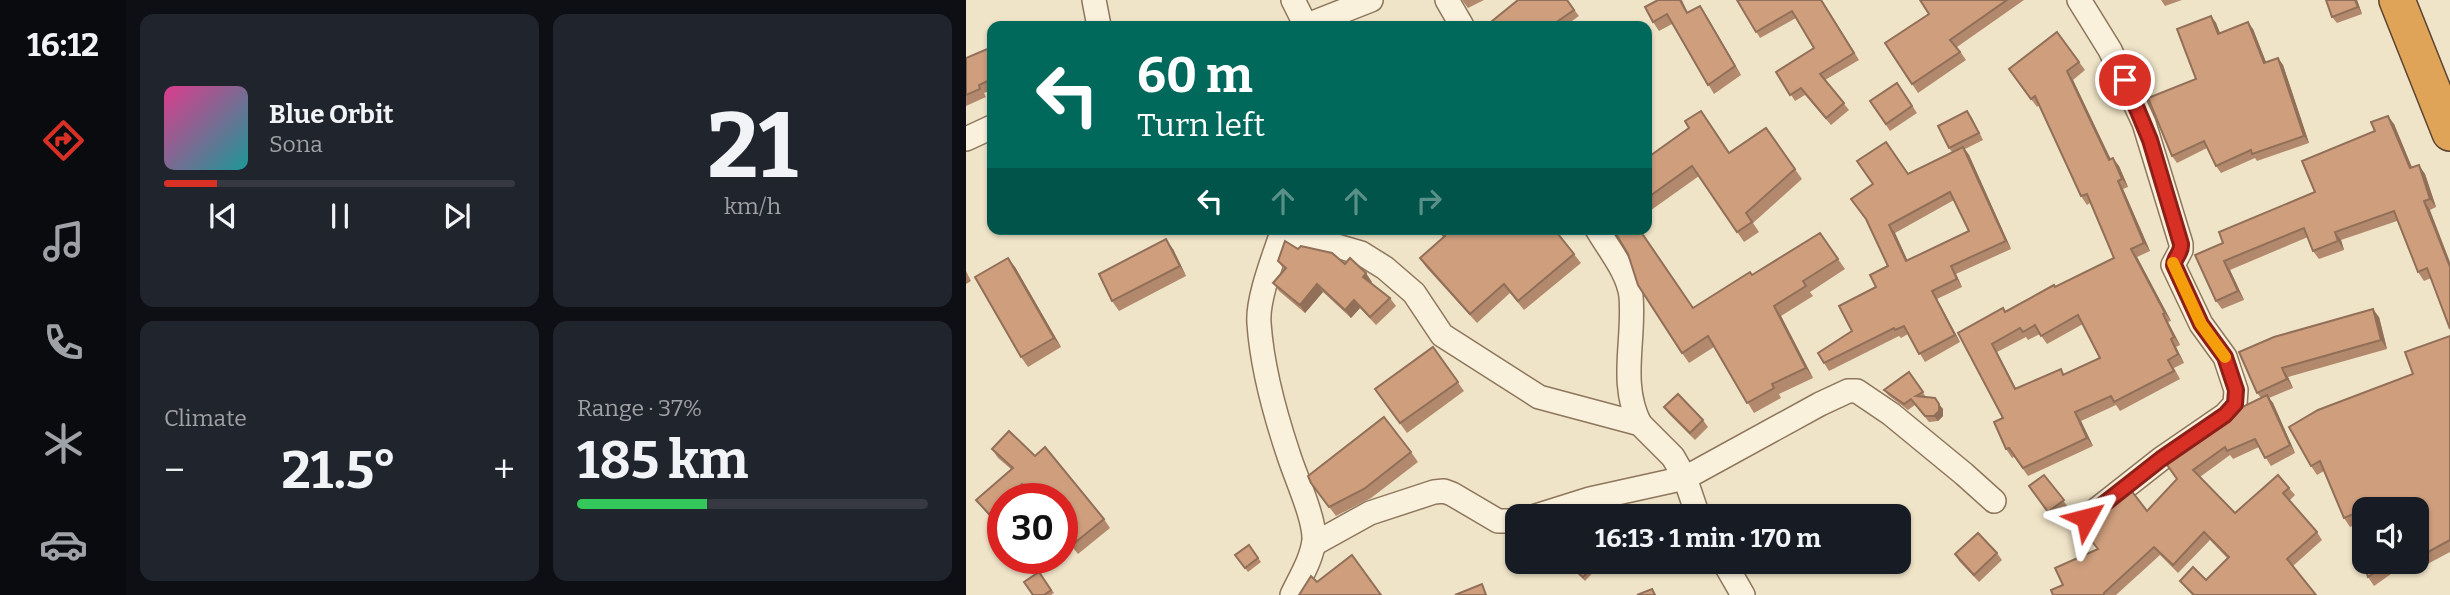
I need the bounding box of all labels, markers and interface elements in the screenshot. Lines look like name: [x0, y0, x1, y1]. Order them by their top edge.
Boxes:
text: 16:12: [27, 26, 99, 64]
text: 60 m: [1137, 46, 1253, 105]
icon: left: [1022, 49, 1113, 140]
pin: [2095, 50, 2155, 110]
icon: arrive: [2106, 61, 2144, 99]
text: 21: [707, 92, 798, 201]
text: Blue Orbit: [269, 99, 393, 130]
text: Turn left: [1137, 106, 1265, 144]
icon: directions: [39, 116, 88, 165]
text: Sona: [269, 130, 323, 158]
icon: left: [1191, 182, 1229, 220]
icon: ahead: [1264, 182, 1302, 220]
icon: ahead: [1337, 182, 1375, 220]
icon: right: [1410, 182, 1448, 220]
text: km/h: [724, 192, 781, 220]
icon: previous: [204, 197, 242, 235]
icon: pause: [321, 197, 359, 235]
icon: next: [438, 197, 476, 235]
icon: music: [39, 217, 88, 266]
icon: phone: [39, 318, 88, 367]
text: Range · 37%: [577, 394, 702, 422]
text: Climate: [164, 404, 247, 432]
icon: climate: [39, 419, 88, 468]
text: 185 km: [577, 429, 748, 492]
text: 21.5°: [282, 439, 397, 502]
text: −: [164, 447, 185, 493]
text: +: [493, 447, 515, 493]
position arrow: [2049, 481, 2123, 555]
speed limit sign: 30: [987, 483, 1078, 574]
map controls: [2352, 497, 2429, 574]
button: sound: [2352, 497, 2429, 574]
icon: car: [39, 520, 88, 569]
text: 16:13 · 1 min · 170 m: [1595, 523, 1821, 554]

